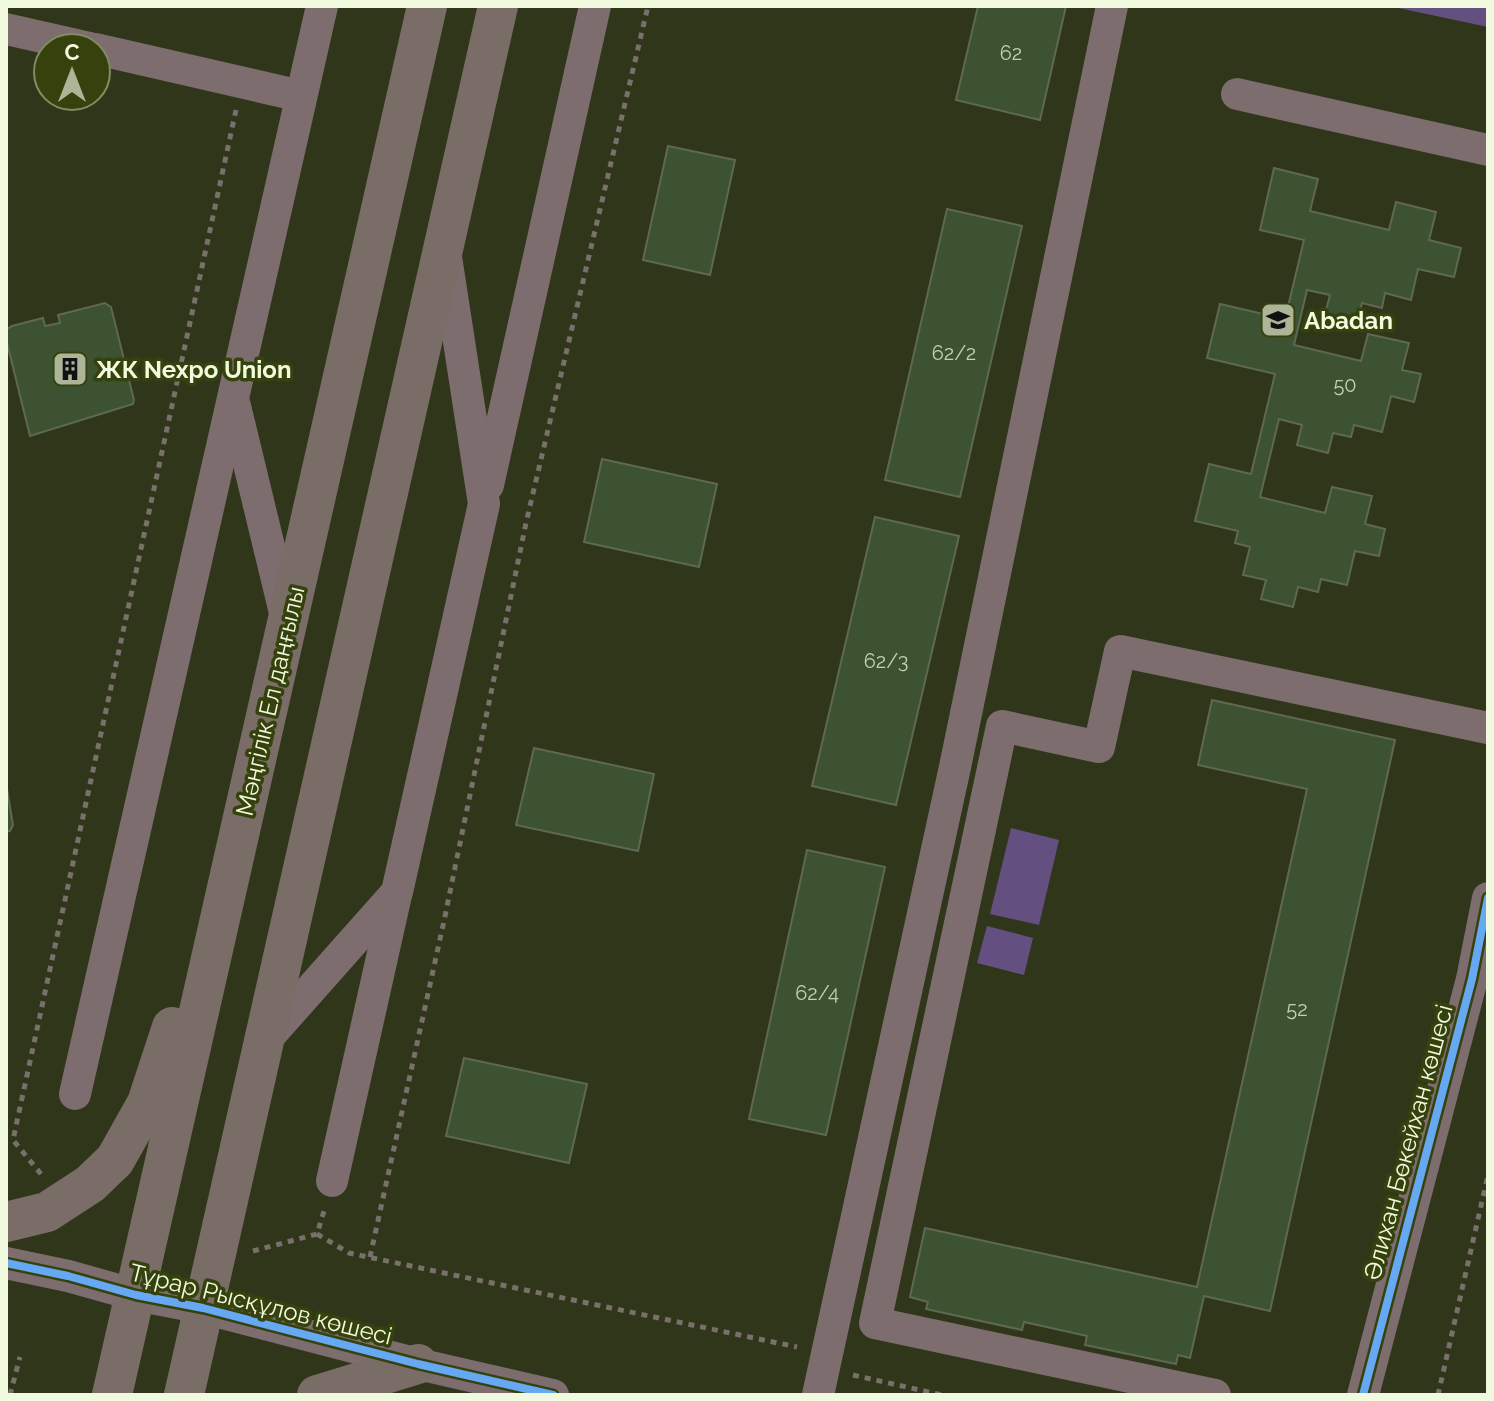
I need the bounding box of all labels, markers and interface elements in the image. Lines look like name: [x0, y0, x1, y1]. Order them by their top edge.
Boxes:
north arrow: [32, 32, 112, 112]
text: С: [64, 39, 80, 65]
house number: 62: [1000, 41, 1022, 65]
school or university icon: Abadan: [1259, 301, 1297, 339]
place label: Abadan: [1304, 306, 1393, 335]
house number: 62/2: [932, 341, 976, 365]
building icon: ЖК Nexpo Union: [51, 350, 89, 388]
place label: ЖК Nexpo Union: [96, 355, 291, 384]
house number: 50: [1333, 373, 1357, 397]
street label: Мәңгілік Ел даңғылы: [229, 583, 311, 819]
house number: 62/3: [864, 649, 908, 673]
house number: 62/4: [795, 981, 839, 1005]
house number: 52: [1286, 997, 1308, 1021]
street label: Әлихан Бөкейхан көшесі: [1357, 1001, 1459, 1283]
street label: Тұрар Рысқұлов көшесі: [127, 1257, 395, 1351]

